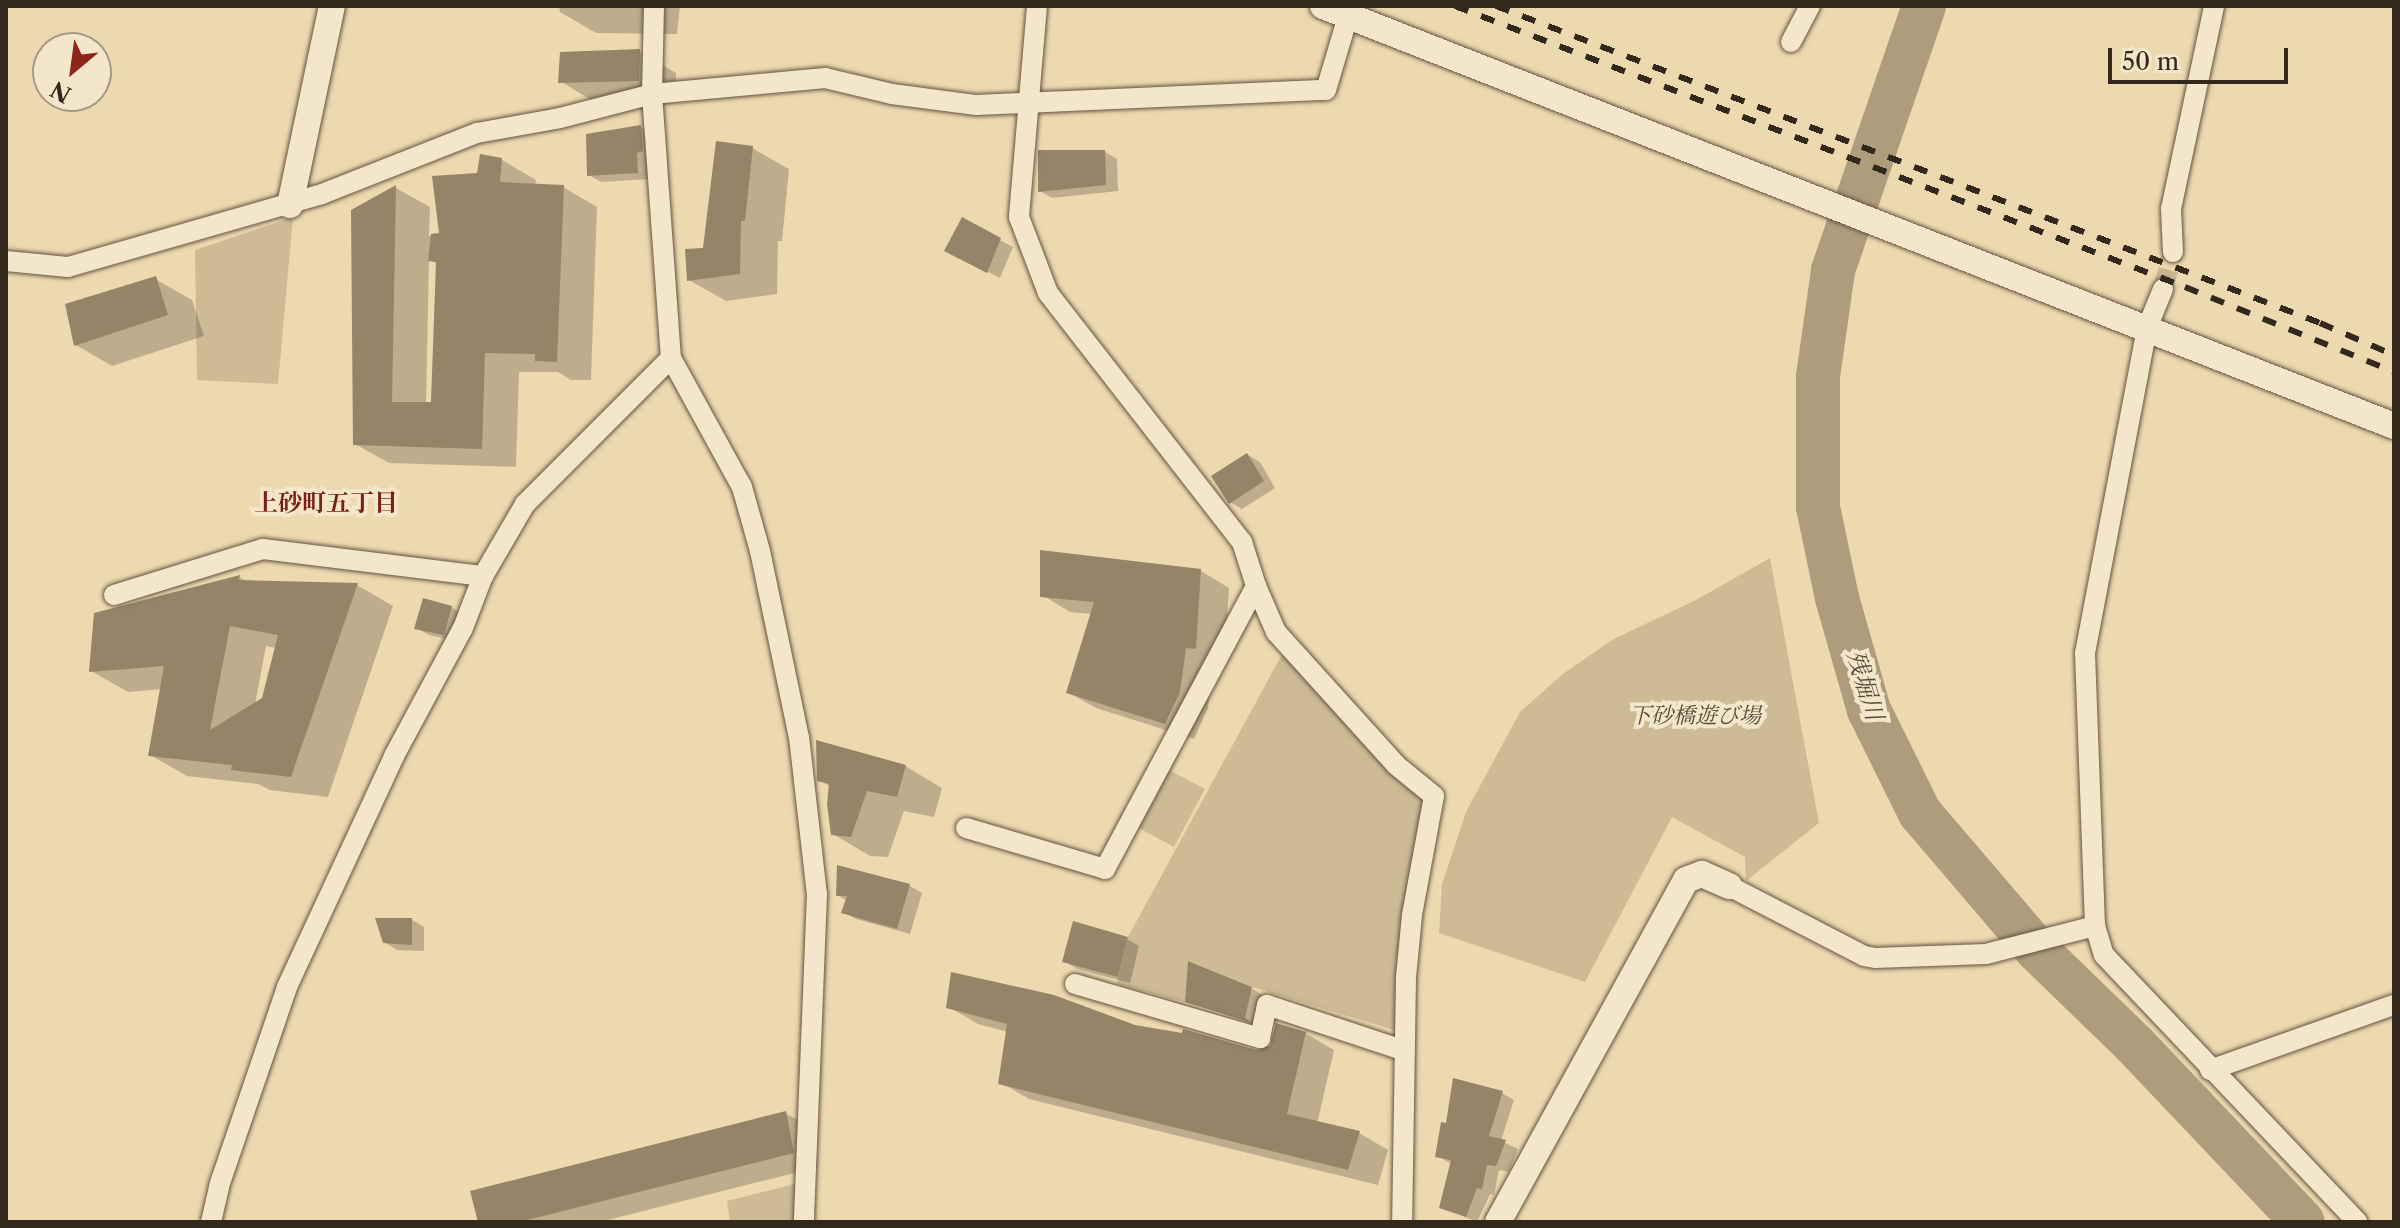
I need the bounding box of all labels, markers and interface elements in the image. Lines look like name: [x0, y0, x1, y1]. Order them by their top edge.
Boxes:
north arrow: [32, 32, 112, 112]
scale bar: [2112, 32, 2292, 82]
text: 50 m: [2122, 47, 2179, 76]
text: N: [46, 75, 76, 108]
district label: 上砂町五丁目: [254, 489, 398, 517]
water label: 残堀川: [1841, 646, 1889, 724]
park label: 下砂橋遊び場: [1629, 703, 1761, 729]

